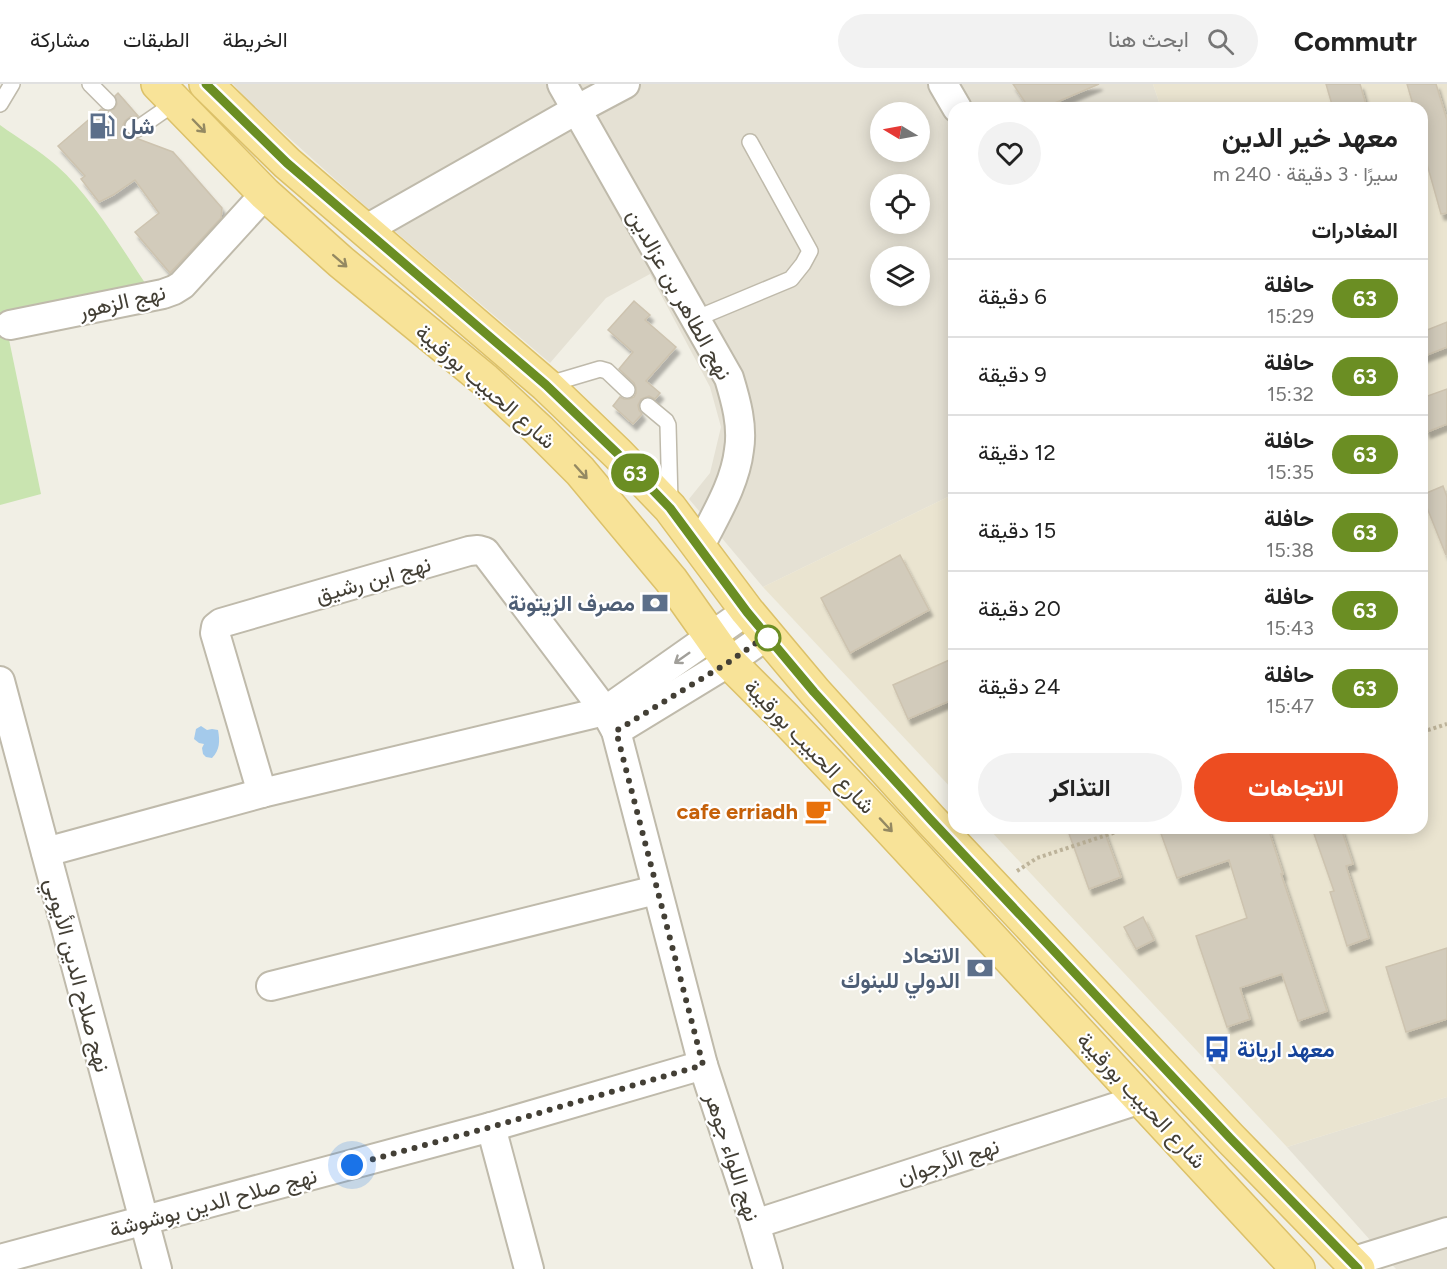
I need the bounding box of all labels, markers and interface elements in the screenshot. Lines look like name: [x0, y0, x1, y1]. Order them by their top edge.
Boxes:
search box: [838, 14, 1258, 68]
text: Commutr: [1294, 24, 1417, 58]
icon: search: [1204, 25, 1237, 58]
text: ابحث هنا: [1108, 26, 1189, 53]
text: مشاركة: [30, 27, 90, 52]
text: الطبقات: [123, 27, 190, 52]
text: الخريطة: [223, 27, 288, 52]
north arrow: [870, 102, 930, 162]
map controls: [870, 102, 930, 306]
fuel station icon: شل: [87, 111, 117, 141]
place label: شل: [122, 113, 155, 140]
one-way arrow: [192, 118, 206, 133]
text: معهد خير الدين: [1222, 120, 1398, 154]
button: heart: [978, 122, 1041, 185]
text: سيرًا · 3 دقيقة · 240 m: [1213, 162, 1398, 186]
button: locate: [870, 174, 930, 234]
street label: نهج الطاهر بن عزالدين: [620, 204, 738, 385]
text: المغادرات: [1312, 217, 1398, 244]
button: layers: [870, 246, 930, 306]
one-way arrow: [332, 254, 348, 267]
text: حافلة: [1264, 271, 1314, 298]
street label: نهج الزهور: [75, 278, 169, 326]
text: 6 دقيقة: [978, 283, 1047, 310]
text: 63: [1353, 286, 1377, 311]
text: 15:29: [1267, 304, 1314, 328]
street label: شارع الحبيب بورقيبة: [409, 318, 561, 455]
text: حافلة: [1264, 349, 1314, 376]
text: 9 دقيقة: [978, 361, 1047, 388]
text: 63: [1353, 364, 1377, 389]
text: 15:32: [1267, 382, 1314, 406]
text: حافلة: [1264, 427, 1314, 454]
text: 12 دقيقة: [978, 439, 1056, 466]
text: 63: [1353, 442, 1377, 467]
line badge: 63: [608, 454, 662, 492]
text: 15:35: [1267, 460, 1314, 484]
text: 63: [623, 461, 647, 486]
one-way arrow: [574, 464, 588, 479]
text: حافلة: [1264, 505, 1314, 532]
text: 15 دقيقة: [978, 517, 1056, 544]
text: 63: [1353, 520, 1377, 545]
text: 15:38: [1266, 538, 1314, 562]
street label: نهج ابن رشيق: [312, 550, 434, 610]
text: حافلة: [1264, 583, 1314, 610]
bank icon: مصرف الزيتونة: [640, 588, 670, 618]
place label: مصرف الزيتونة: [508, 590, 635, 617]
text: 20 دقيقة: [978, 595, 1061, 622]
text: 63: [1353, 598, 1377, 623]
text: 15:43: [1266, 616, 1314, 640]
unlabelled marker: [755, 625, 781, 651]
one-way arrow: [675, 652, 691, 664]
text: حافلة: [1264, 661, 1314, 688]
street label: شارع الحبيب بورقيبة: [738, 673, 881, 820]
text: 24 دقيقة: [978, 673, 1060, 700]
text: 63: [1353, 676, 1377, 701]
text: 15:47: [1266, 694, 1314, 718]
button: التذاكر: [978, 753, 1182, 822]
button: الاتجاهات: [1194, 753, 1398, 822]
cafe icon: cafe erriadh: [803, 796, 833, 826]
place label: cafe erriadh: [676, 798, 798, 825]
one-way arrow: [879, 818, 894, 833]
street label: نهج صلاح الدين الأيوبي: [34, 875, 116, 1076]
place label: الاتحاد الدولي للبنوك: [841, 942, 960, 999]
bank icon: الاتحاد الدولي للبنوك: [965, 953, 995, 983]
street label: شارع الحبيب بورقيبة: [1071, 1026, 1212, 1175]
bus stop icon: معهد اريانة: [1202, 1034, 1232, 1064]
place label: معهد اريانة: [1237, 1036, 1335, 1063]
street label: نهج اللواء جوهر: [698, 1088, 766, 1225]
street label: نهج الأرجوان: [894, 1132, 1003, 1192]
your location: [337, 1150, 367, 1180]
street label: نهج صلاح الدين بوشوشة: [106, 1162, 320, 1244]

